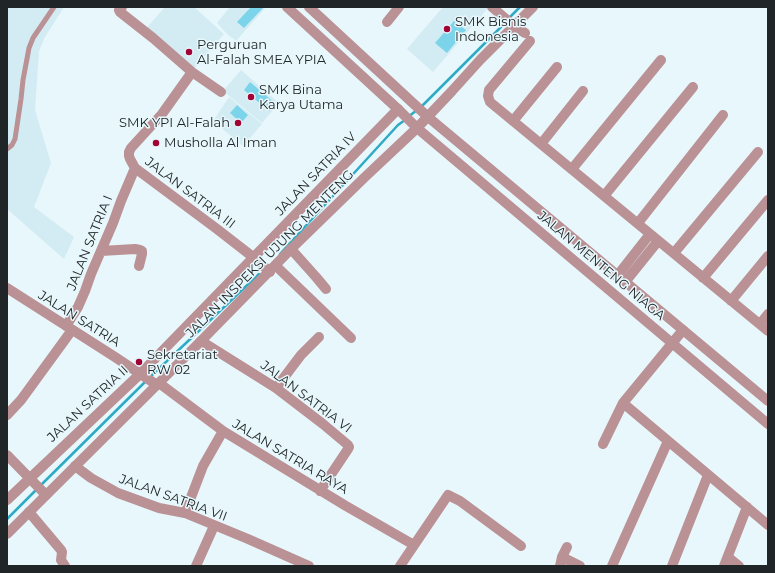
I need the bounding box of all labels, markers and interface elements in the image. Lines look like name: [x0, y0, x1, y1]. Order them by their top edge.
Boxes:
place label: SMK Bisnis Indonesia: [455, 14, 526, 45]
marker: SMK Bisnis Indonesia: [442, 24, 452, 34]
place label: Perguruan Al-Falah SMEA YPIA: [197, 37, 326, 68]
marker: Perguruan Al-Falah SMEA YPIA: [184, 47, 194, 57]
place label: SMK Bina Karya Utama: [259, 82, 343, 113]
marker: SMK Bina Karya Utama: [246, 92, 256, 102]
place label: SMK YPI Al-Falah: [119, 115, 230, 131]
marker: SMK YPI Al-Falah: [233, 118, 243, 128]
street label: JALAN SATRIA IV: [272, 129, 360, 219]
place label: Musholla Al Iman: [164, 135, 277, 151]
marker: Musholla Al Iman: [151, 138, 161, 148]
street label: JALAN SATRIA III: [142, 154, 238, 232]
street label: JALAN INSPEKSI UJUNG MENTENG: [183, 167, 357, 341]
street label: JALAN SATRIA I: [64, 193, 116, 293]
street label: JALAN MENTENG NIAGA: [534, 208, 668, 324]
street label: JALAN SATRIA: [35, 288, 123, 350]
place label: Sekretariat RW 02: [147, 347, 218, 378]
marker: Sekretariat RW 02: [134, 357, 144, 367]
street label: JALAN SATRIA VI: [257, 358, 355, 436]
street label: JALAN SATRIA II: [44, 363, 132, 445]
street label: JALAN SATRIA RAYA: [229, 416, 351, 498]
street label: JALAN SATRIA VII: [117, 471, 229, 525]

